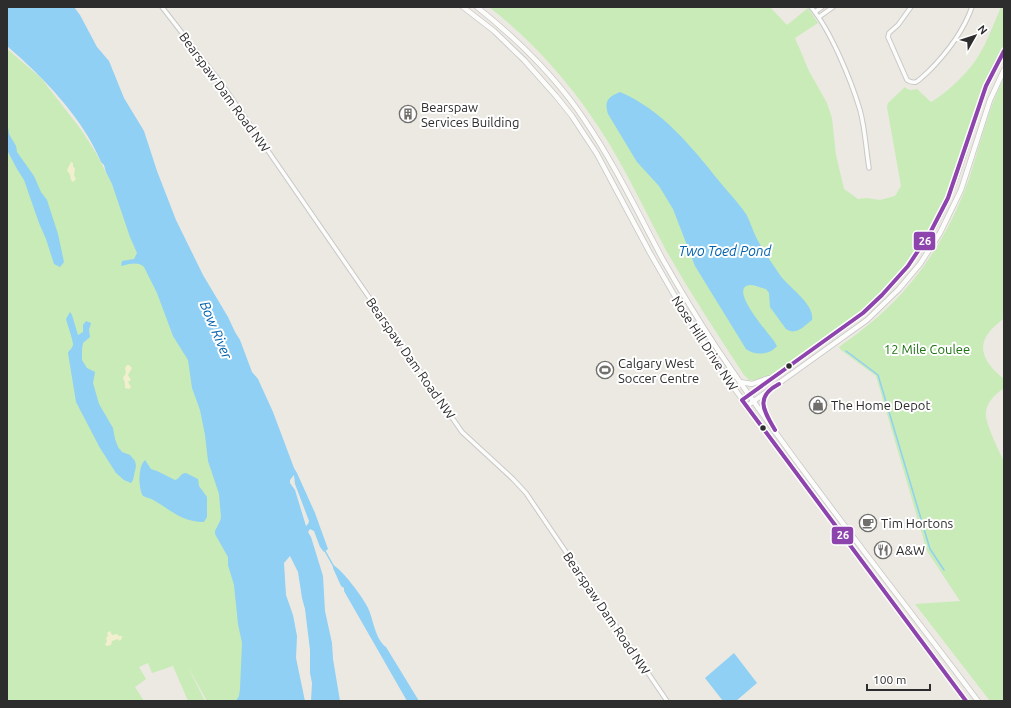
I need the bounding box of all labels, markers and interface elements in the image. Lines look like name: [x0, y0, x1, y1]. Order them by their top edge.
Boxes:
north arrow: [955, 16, 995, 56]
text: N: [976, 23, 990, 37]
street label: Bearspaw Dam Road NW: [177, 30, 273, 154]
place label: Bearspaw Services Building: [421, 100, 519, 129]
building icon: Bearspaw Services Building: [398, 104, 418, 124]
line badge: 26: [913, 231, 936, 251]
text: 26: [919, 235, 931, 247]
water label: Two Toed Pond: [679, 243, 773, 259]
street label: Nose Hill Drive NW: [669, 293, 741, 393]
street label: Bearspaw Dam Road NW: [364, 295, 458, 421]
water label: Bow River: [197, 299, 236, 362]
park label: 12 Mile Coulee: [884, 342, 970, 356]
place label: Calgary West Soccer Centre: [618, 356, 699, 385]
sports icon: Calgary West Soccer Centre: [595, 360, 615, 380]
unlabelled marker: [784, 361, 794, 371]
shop icon: The Home Depot: [808, 395, 828, 415]
place label: The Home Depot: [831, 398, 931, 412]
unlabelled marker: [758, 423, 768, 433]
cafe icon: Tim Hortons: [858, 513, 878, 533]
place label: Tim Hortons: [881, 516, 954, 530]
line badge: 26: [831, 526, 854, 545]
text: 26: [837, 529, 849, 541]
restaurant icon: A&W: [873, 540, 893, 560]
place label: A&W: [896, 543, 925, 557]
street label: Bearspaw Dam Road NW: [561, 549, 653, 677]
scale bar: [867, 666, 930, 692]
text: 100 m: [873, 673, 906, 686]

